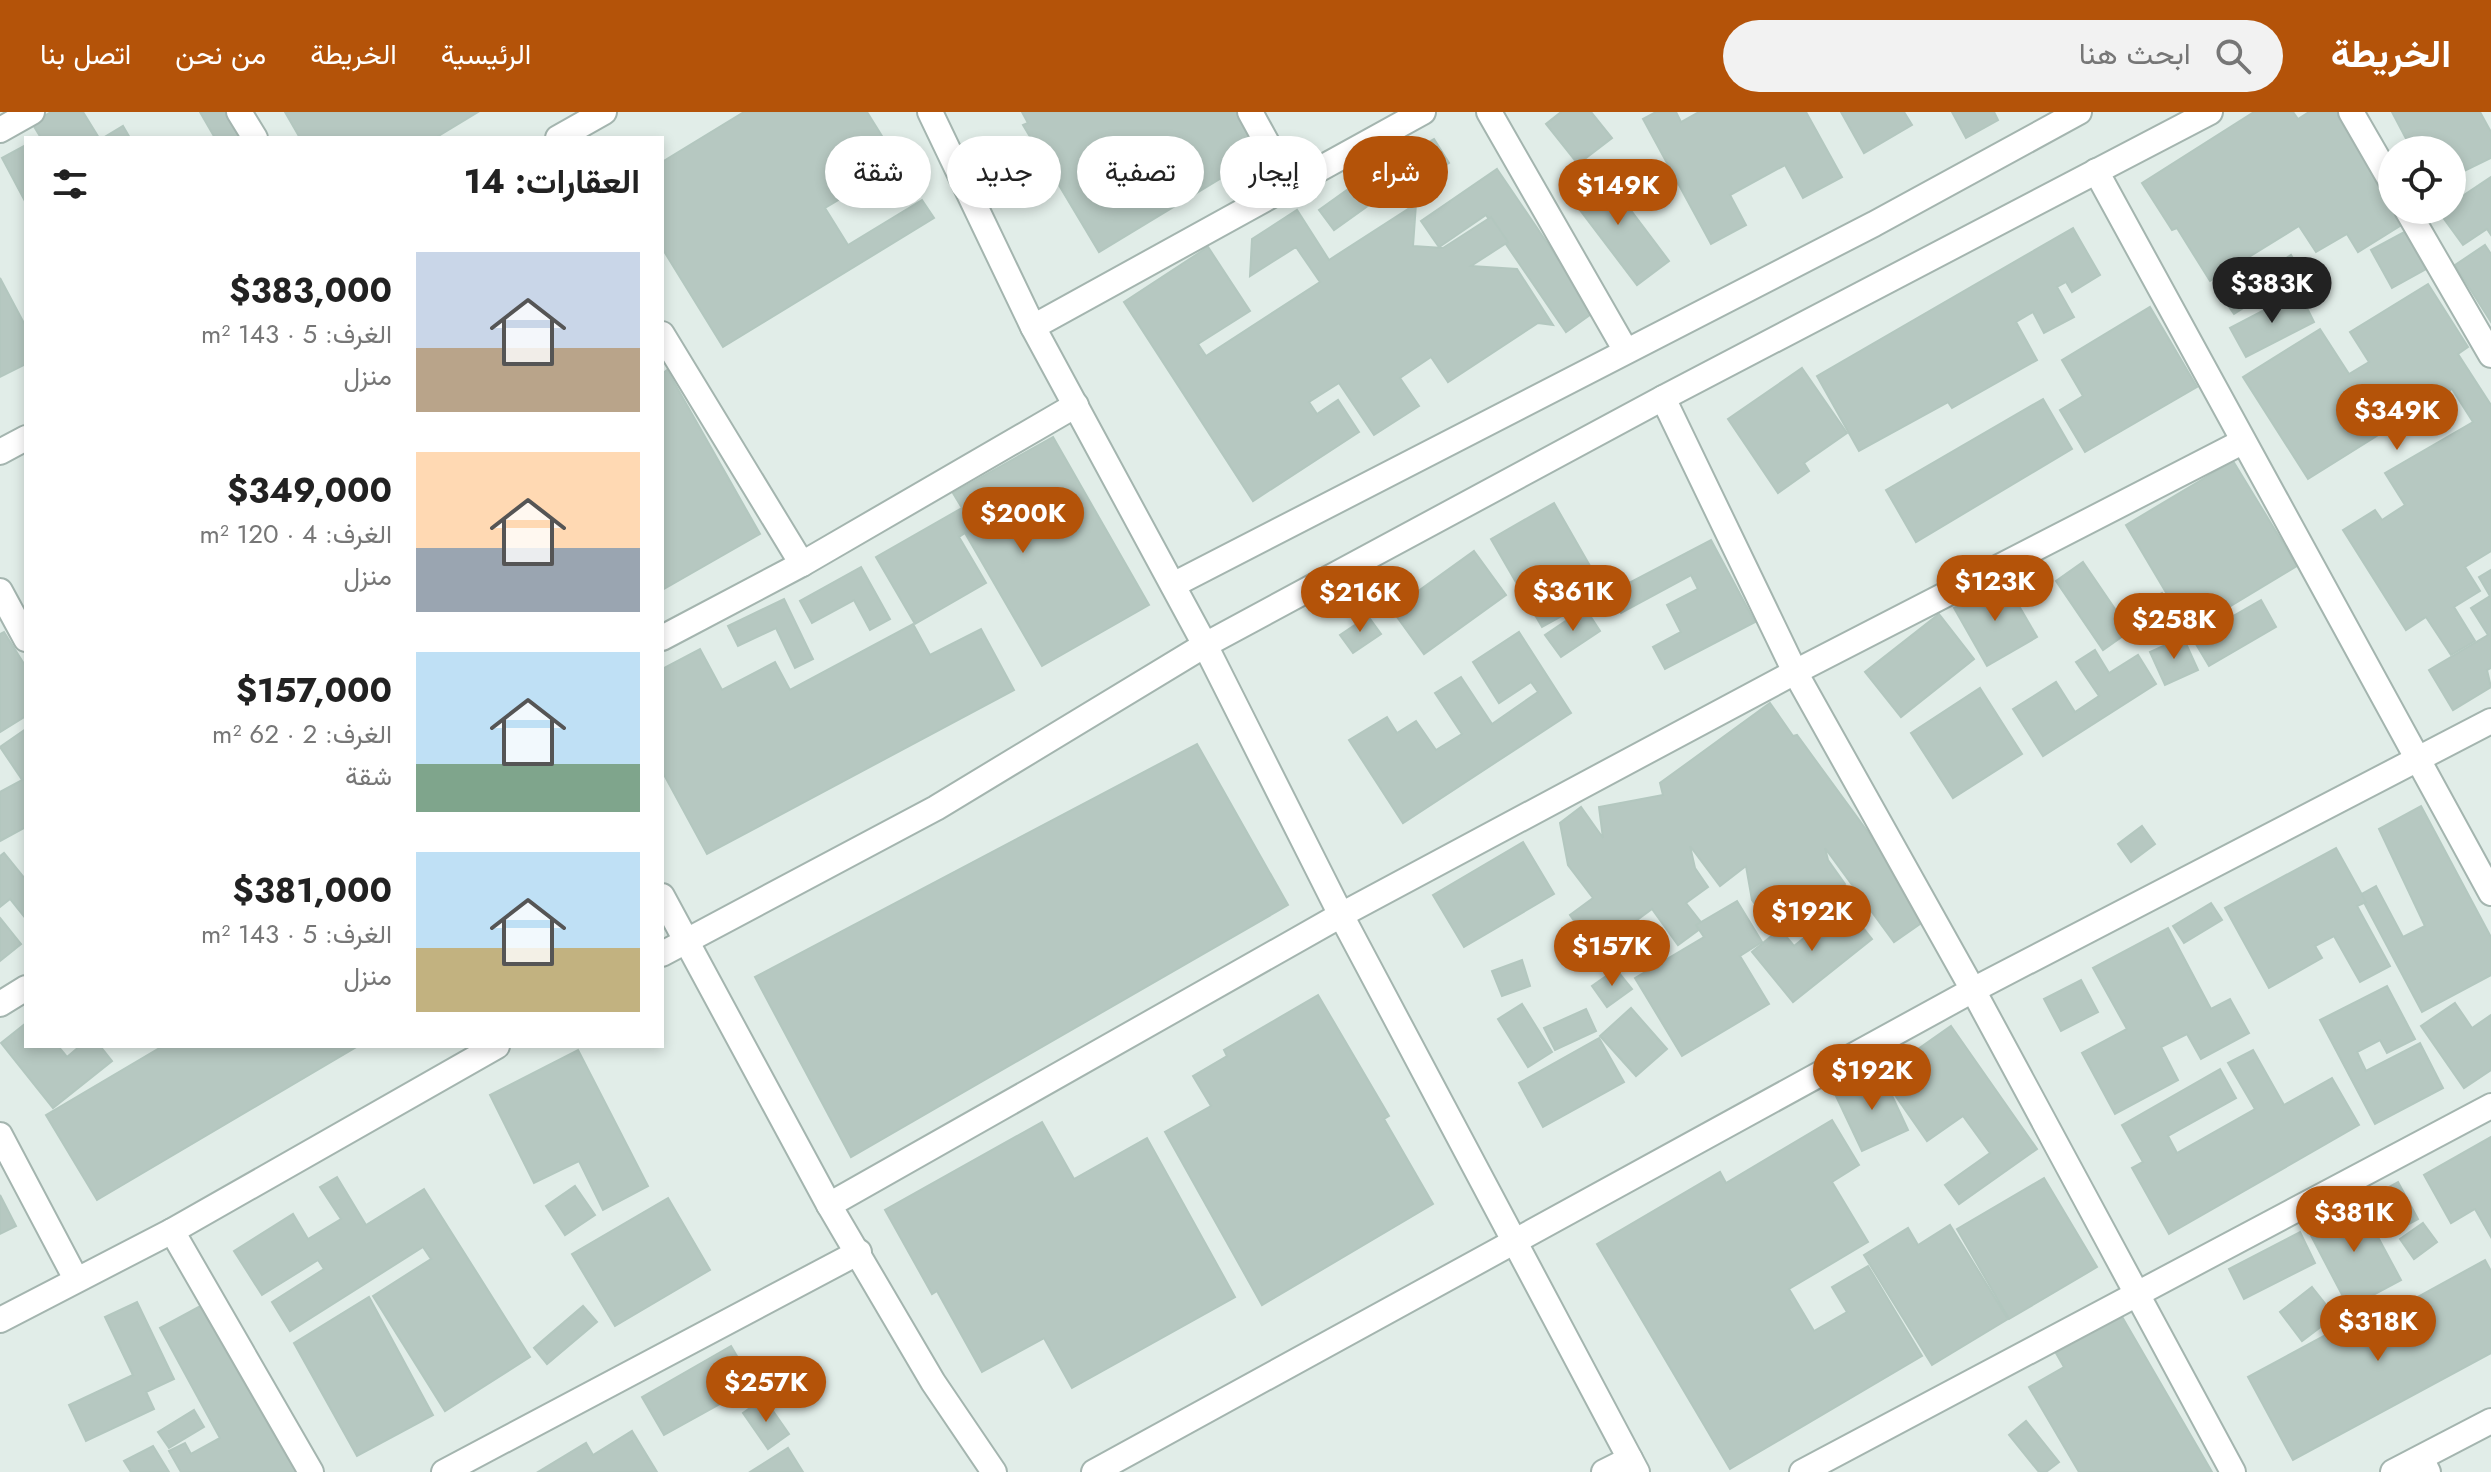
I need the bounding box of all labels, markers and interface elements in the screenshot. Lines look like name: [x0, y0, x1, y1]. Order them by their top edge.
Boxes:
search box: [1723, 20, 2283, 92]
text: الخريطة: [2331, 26, 2451, 81]
text: ابحث هنا: [2079, 32, 2191, 75]
text: اتصل بنا: [40, 34, 131, 75]
text: من نحن: [175, 34, 266, 75]
text: الخريطة: [310, 34, 397, 75]
text: الرئيسية: [441, 34, 531, 75]
icon: search: [2211, 34, 2255, 78]
chip: شقة: [825, 136, 931, 208]
chip: جديد: [947, 136, 1061, 208]
chip: تصفية: [1077, 136, 1204, 208]
chip: إيجار: [1220, 136, 1327, 208]
chip: شراء: [1343, 136, 1448, 208]
map controls: [2378, 136, 2466, 224]
button: locate: [2378, 136, 2466, 224]
text: العقارات: 14: [464, 157, 640, 206]
pin: $149K: [1562, 159, 1674, 227]
icon: filters: [48, 162, 92, 206]
text: $149K: [1576, 166, 1660, 204]
pin: $383K: [2216, 257, 2328, 325]
text: $383K: [2231, 264, 2313, 302]
text: $383,000: [229, 266, 392, 315]
icon: home: [480, 284, 576, 380]
text: الغرف: 5 · 143 m²: [201, 315, 392, 353]
text: منزل: [343, 357, 392, 395]
pin: $349K: [2341, 384, 2453, 452]
text: $349K: [2354, 391, 2440, 429]
text: $349,000: [227, 466, 392, 515]
icon: home: [480, 484, 576, 580]
pin: $200K: [967, 487, 1079, 555]
text: $200K: [980, 494, 1066, 532]
text: الغرف: 4 · 120 m²: [199, 515, 392, 553]
pin: $123K: [1939, 555, 2051, 623]
text: منزل: [343, 557, 392, 595]
text: $123K: [1955, 562, 2035, 600]
pin: $361K: [1517, 565, 1629, 633]
pin: $216K: [1304, 566, 1416, 634]
text: $361K: [1532, 572, 1614, 610]
text: $216K: [1319, 573, 1401, 611]
pin: $258K: [2118, 593, 2230, 661]
text: $258K: [2132, 600, 2216, 638]
text: $157,000: [236, 666, 392, 715]
icon: home: [480, 684, 576, 780]
text: الغرف: 2 · 62 m²: [212, 715, 392, 753]
text: شقة: [345, 757, 392, 795]
text: $381,000: [233, 866, 392, 915]
icon: home: [480, 884, 576, 980]
pin: $192K: [1756, 885, 1868, 953]
text: $192K: [1771, 892, 1853, 930]
text: الغرف: 5 · 143 m²: [201, 915, 392, 953]
pin: $157K: [1556, 920, 1668, 988]
text: $157K: [1572, 927, 1652, 965]
text: منزل: [343, 957, 392, 995]
pin: $192K: [1816, 1044, 1928, 1112]
text: $192K: [1831, 1051, 1913, 1089]
pin: $381K: [2298, 1186, 2410, 1254]
text: $381K: [2314, 1193, 2394, 1231]
pin: $318K: [2322, 1295, 2434, 1363]
text: $318K: [2338, 1302, 2418, 1340]
pin: $257K: [710, 1356, 822, 1424]
text: $257K: [724, 1363, 808, 1401]

